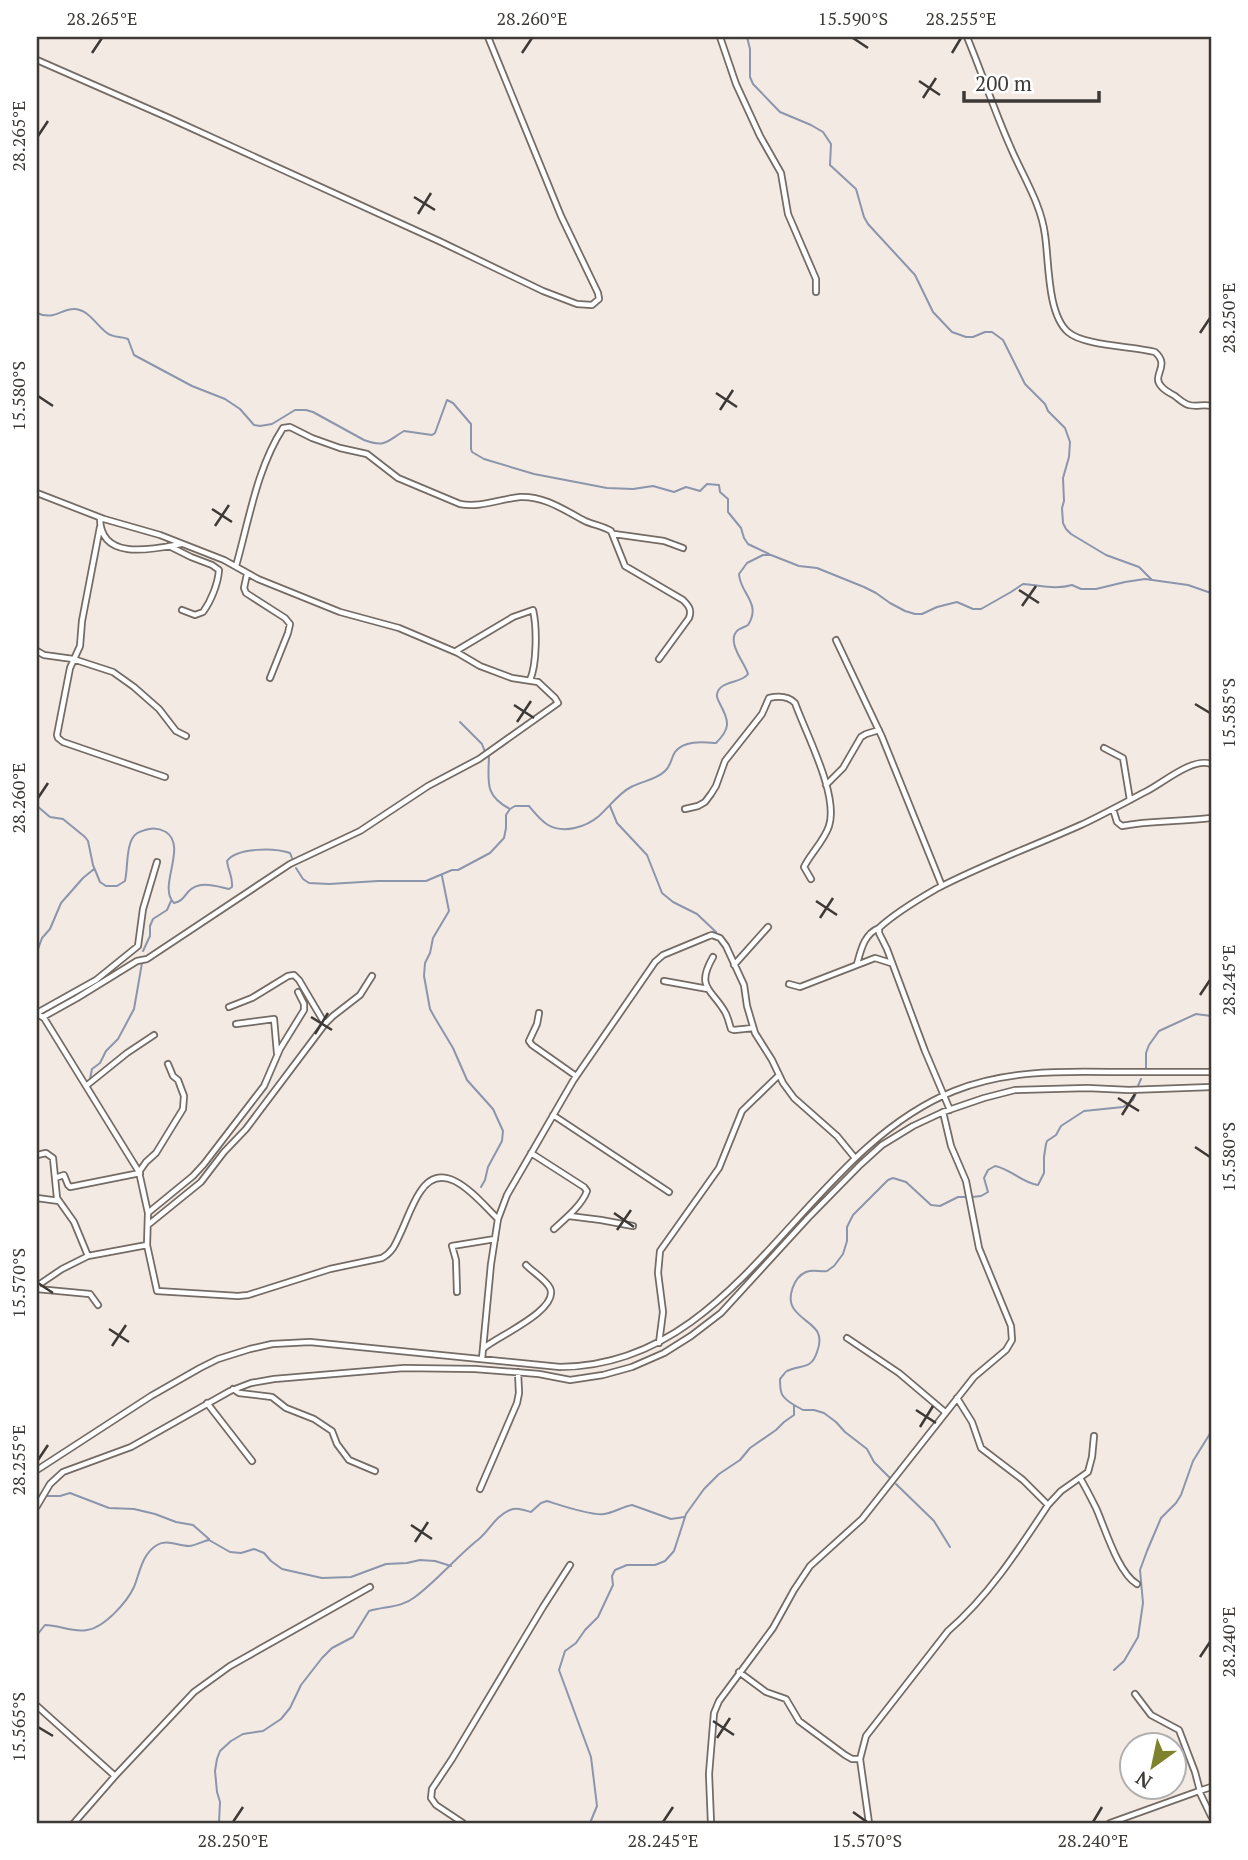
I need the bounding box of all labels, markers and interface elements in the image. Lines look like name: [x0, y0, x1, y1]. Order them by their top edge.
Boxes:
text: 28.265°E: [66, 6, 138, 30]
text: 28.260°E: [496, 6, 568, 30]
text: 15.590°S: [818, 6, 888, 30]
text: 28.255°E: [925, 6, 997, 30]
scale bar: [964, 60, 1099, 104]
text: 200 m: [975, 69, 1032, 97]
text: 28.265°E: [6, 100, 30, 172]
text: 28.250°E: [1216, 282, 1240, 354]
text: 15.580°S: [6, 361, 30, 431]
text: 15.585°S: [1216, 678, 1240, 748]
text: 28.260°E: [6, 762, 30, 834]
text: 28.245°E: [1216, 944, 1240, 1016]
text: 15.580°S: [1216, 1122, 1240, 1192]
text: 15.570°S: [6, 1248, 30, 1318]
text: 28.255°E: [6, 1424, 30, 1496]
text: 28.240°E: [1216, 1606, 1240, 1678]
text: 15.565°S: [6, 1692, 30, 1762]
north arrow: [1118, 1730, 1188, 1800]
text: N: [1130, 1766, 1156, 1795]
text: 28.250°E: [197, 1828, 269, 1852]
text: 28.245°E: [627, 1828, 699, 1852]
text: 15.570°S: [832, 1828, 902, 1852]
text: 28.240°E: [1057, 1828, 1129, 1852]

